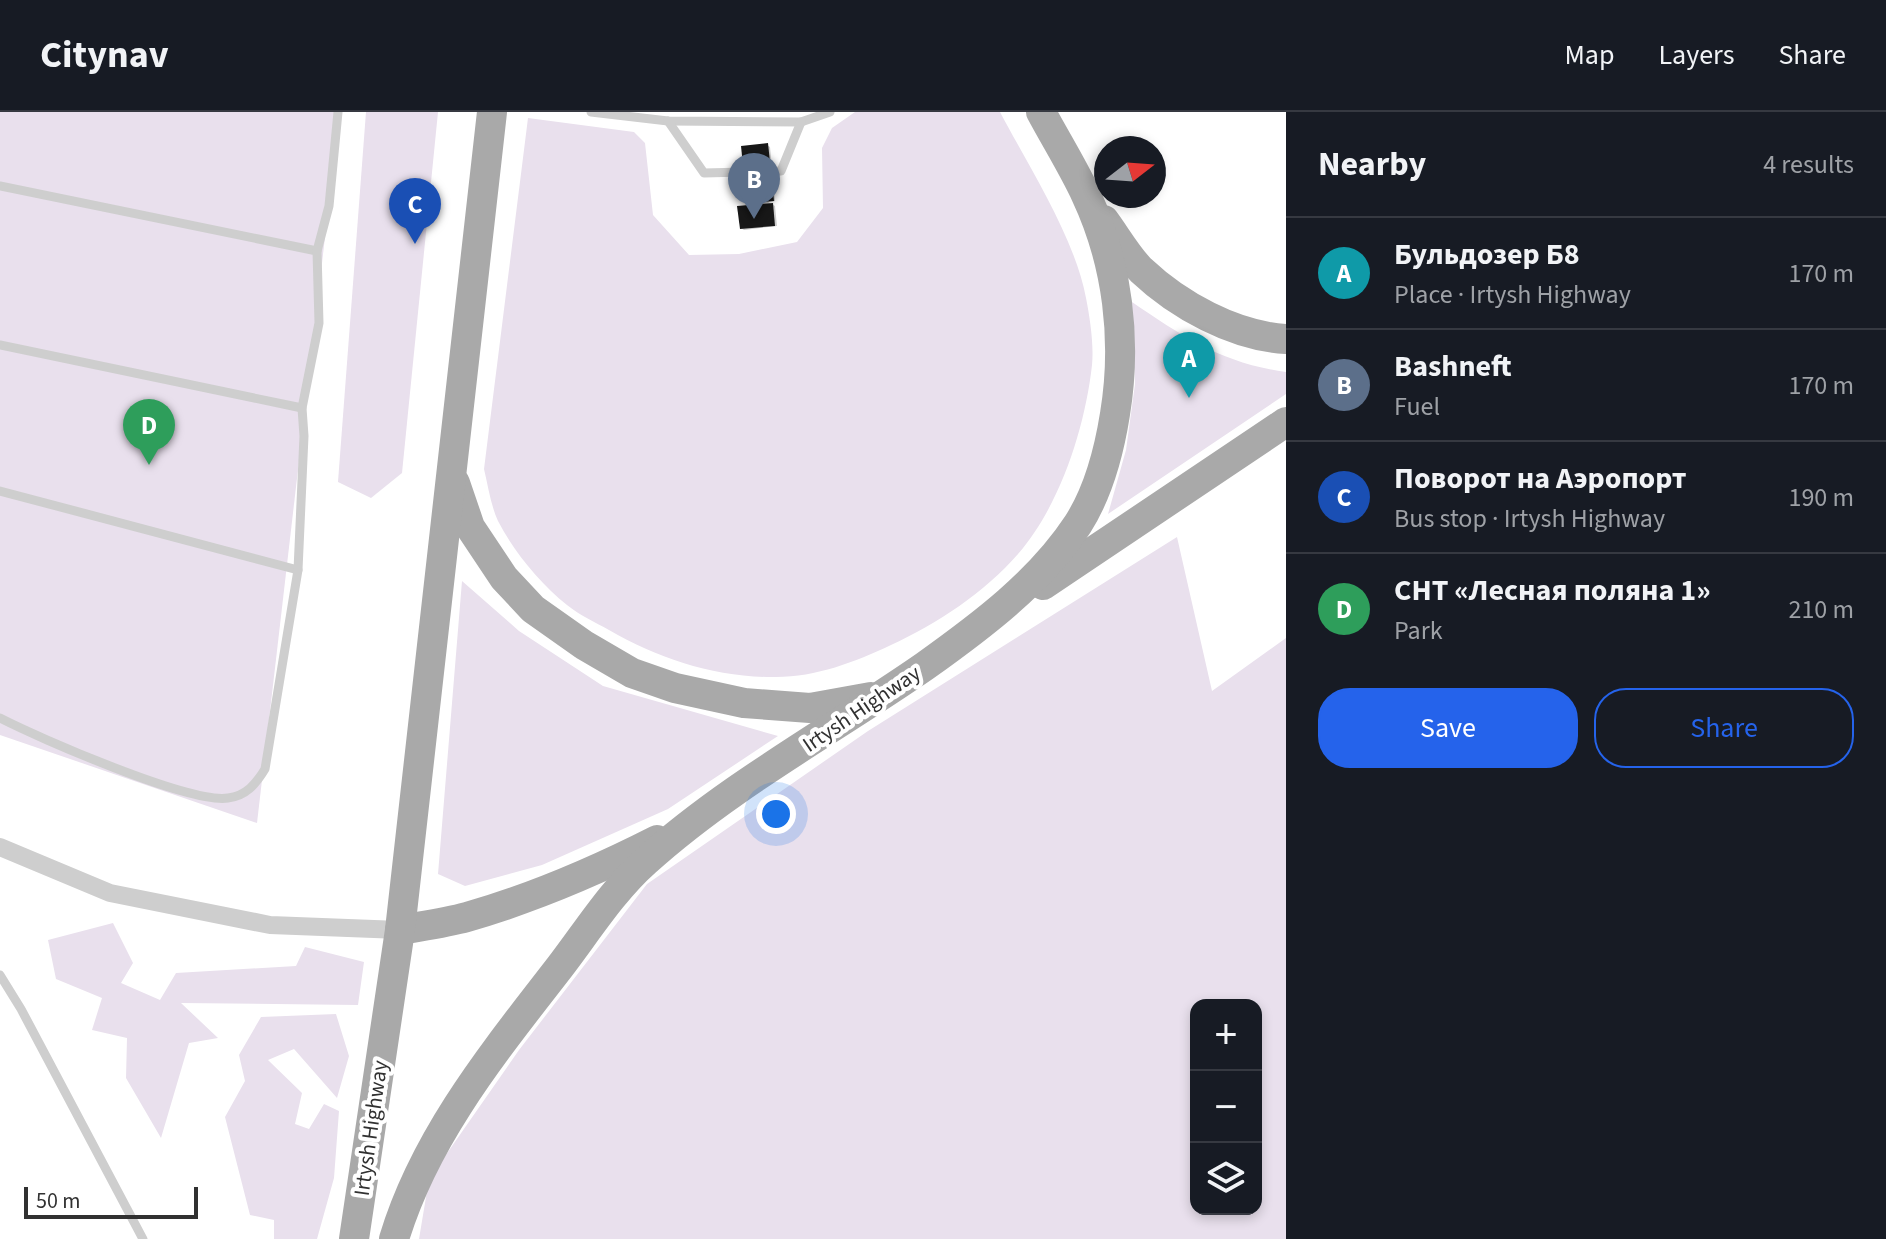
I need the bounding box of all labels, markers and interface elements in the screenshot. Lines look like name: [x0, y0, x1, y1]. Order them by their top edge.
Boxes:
text: Citynav: [40, 28, 169, 82]
text: Map: [1564, 35, 1614, 75]
text: Layers: [1658, 35, 1734, 75]
text: Share: [1778, 35, 1846, 75]
north arrow: [1094, 136, 1166, 208]
text: Nearby: [1318, 140, 1426, 189]
text: 4 results: [1763, 146, 1854, 183]
pin: B: [728, 153, 780, 219]
pin: C: [389, 178, 441, 244]
text: Бульдозер Б8: [1394, 233, 1579, 276]
text: A: [1337, 255, 1351, 292]
text: 170 m: [1788, 255, 1854, 292]
text: Place · Irtysh Highway: [1394, 276, 1631, 313]
pin: A: [1163, 332, 1215, 398]
text: Bashneft: [1394, 345, 1512, 388]
text: B: [1336, 367, 1352, 404]
text: 170 m: [1788, 367, 1854, 404]
text: Fuel: [1394, 388, 1440, 425]
pin: D: [123, 399, 175, 465]
text: Поворот на Аэропорт: [1394, 457, 1686, 500]
text: C: [1336, 479, 1352, 516]
text: 190 m: [1788, 479, 1854, 516]
text: Bus stop · Irtysh Highway: [1394, 500, 1665, 537]
text: СНТ «Лесная поляна 1»: [1394, 569, 1711, 612]
text: D: [1336, 591, 1352, 628]
text: 210 m: [1788, 591, 1854, 628]
text: Park: [1394, 612, 1443, 649]
street label: Irtysh Highway: [796, 657, 928, 760]
button: Save: [1318, 688, 1578, 768]
button: Share: [1594, 688, 1854, 768]
your location: [756, 794, 796, 834]
map controls: [1190, 999, 1262, 1215]
button: +: [1190, 999, 1262, 1071]
street label: Irtysh Highway: [346, 1058, 396, 1198]
button: −: [1190, 1071, 1262, 1143]
button: layers: [1190, 1143, 1262, 1215]
scale bar: [24, 1183, 198, 1219]
text: 50 m: [36, 1185, 81, 1217]

